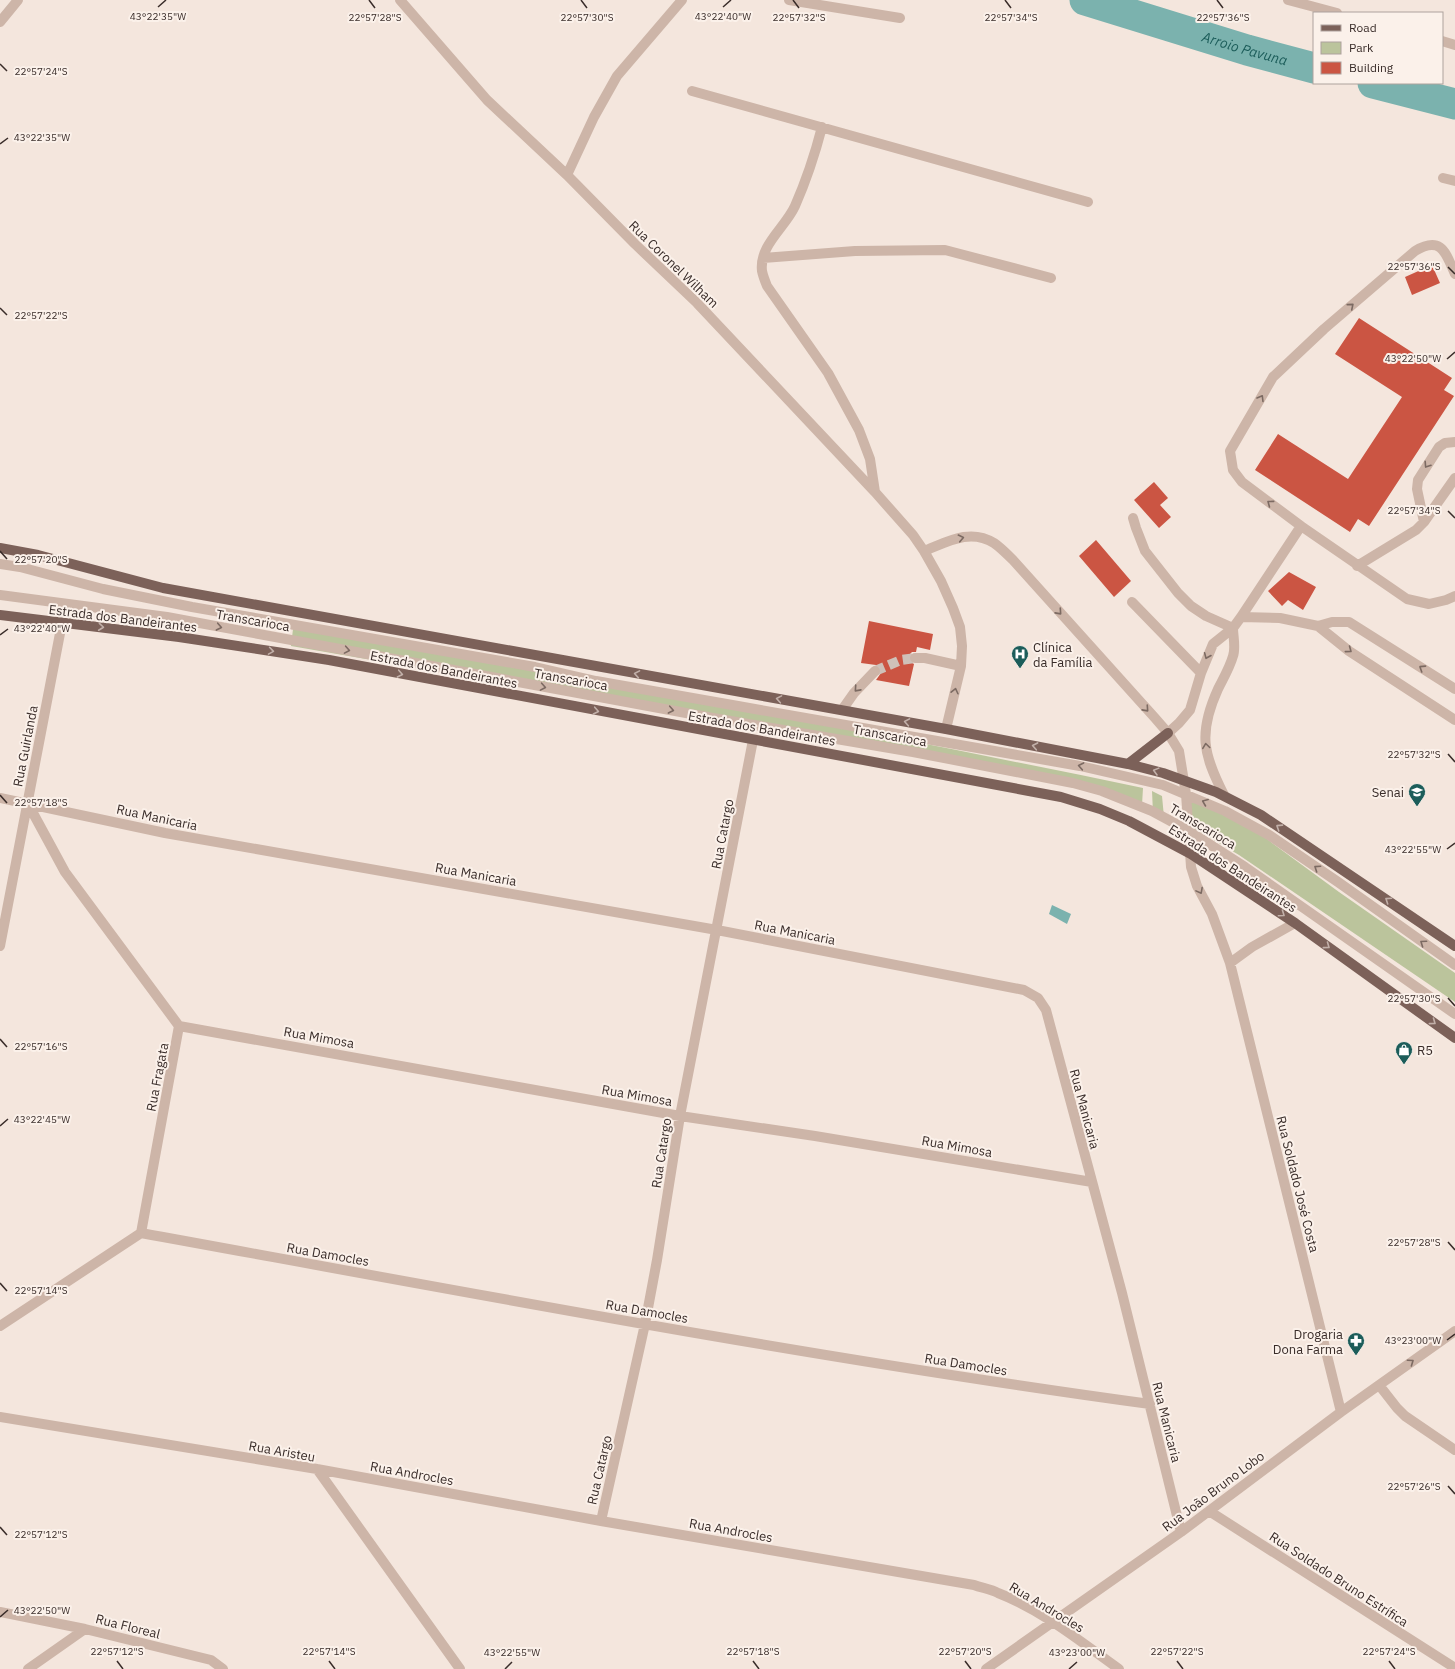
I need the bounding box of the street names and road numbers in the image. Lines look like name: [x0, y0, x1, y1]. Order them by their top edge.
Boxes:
street label: Rua Coronel Wilham: [625, 217, 722, 312]
street label: Estrada dos Bandeirantes: [48, 601, 198, 636]
street label: Transcarioca: [215, 606, 291, 635]
street label: Estrada dos Bandeirantes: [369, 647, 519, 692]
street label: Transcarioca: [533, 665, 609, 694]
street label: Rua Guirlanda: [9, 704, 42, 788]
street label: Estrada dos Bandeirantes: [687, 707, 837, 750]
street label: Transcarioca: [852, 721, 928, 750]
street label: Rua Catargo: [707, 798, 738, 870]
street label: Transcarioca: [1166, 800, 1239, 853]
street label: Rua Manicaria: [115, 801, 199, 834]
street label: Estrada dos Bandeirantes: [1165, 821, 1300, 916]
street label: Rua Manicaria: [434, 859, 518, 890]
street label: Rua Manicaria: [753, 916, 837, 949]
street label: Rua Mimosa: [282, 1023, 356, 1052]
street label: Rua Fragata: [143, 1041, 172, 1113]
street label: Rua Manicaria: [1066, 1067, 1103, 1151]
street label: Rua Mimosa: [600, 1081, 674, 1110]
street label: Rua Soldado José Costa: [1272, 1114, 1323, 1254]
street label: Rua Catargo: [648, 1117, 675, 1189]
street label: Rua Mimosa: [920, 1132, 994, 1161]
street label: Rua Damocles: [285, 1239, 371, 1270]
street label: Rua Damocles: [604, 1296, 690, 1327]
street label: Rua Damocles: [923, 1350, 1009, 1379]
street label: Rua Manicaria: [1148, 1380, 1185, 1464]
street label: Rua Catargo: [583, 1434, 616, 1507]
street label: Rua Aristeu: [247, 1437, 317, 1466]
street label: Rua João Bruno Lobo: [1159, 1447, 1268, 1535]
street label: Rua Androcles: [369, 1458, 455, 1489]
street label: Rua Androcles: [688, 1515, 774, 1546]
street label: Rua Soldado Bruno Estrífica: [1266, 1528, 1411, 1631]
street label: Rua Androcles: [1006, 1578, 1087, 1636]
street label: Rua Floreal: [94, 1610, 162, 1643]

